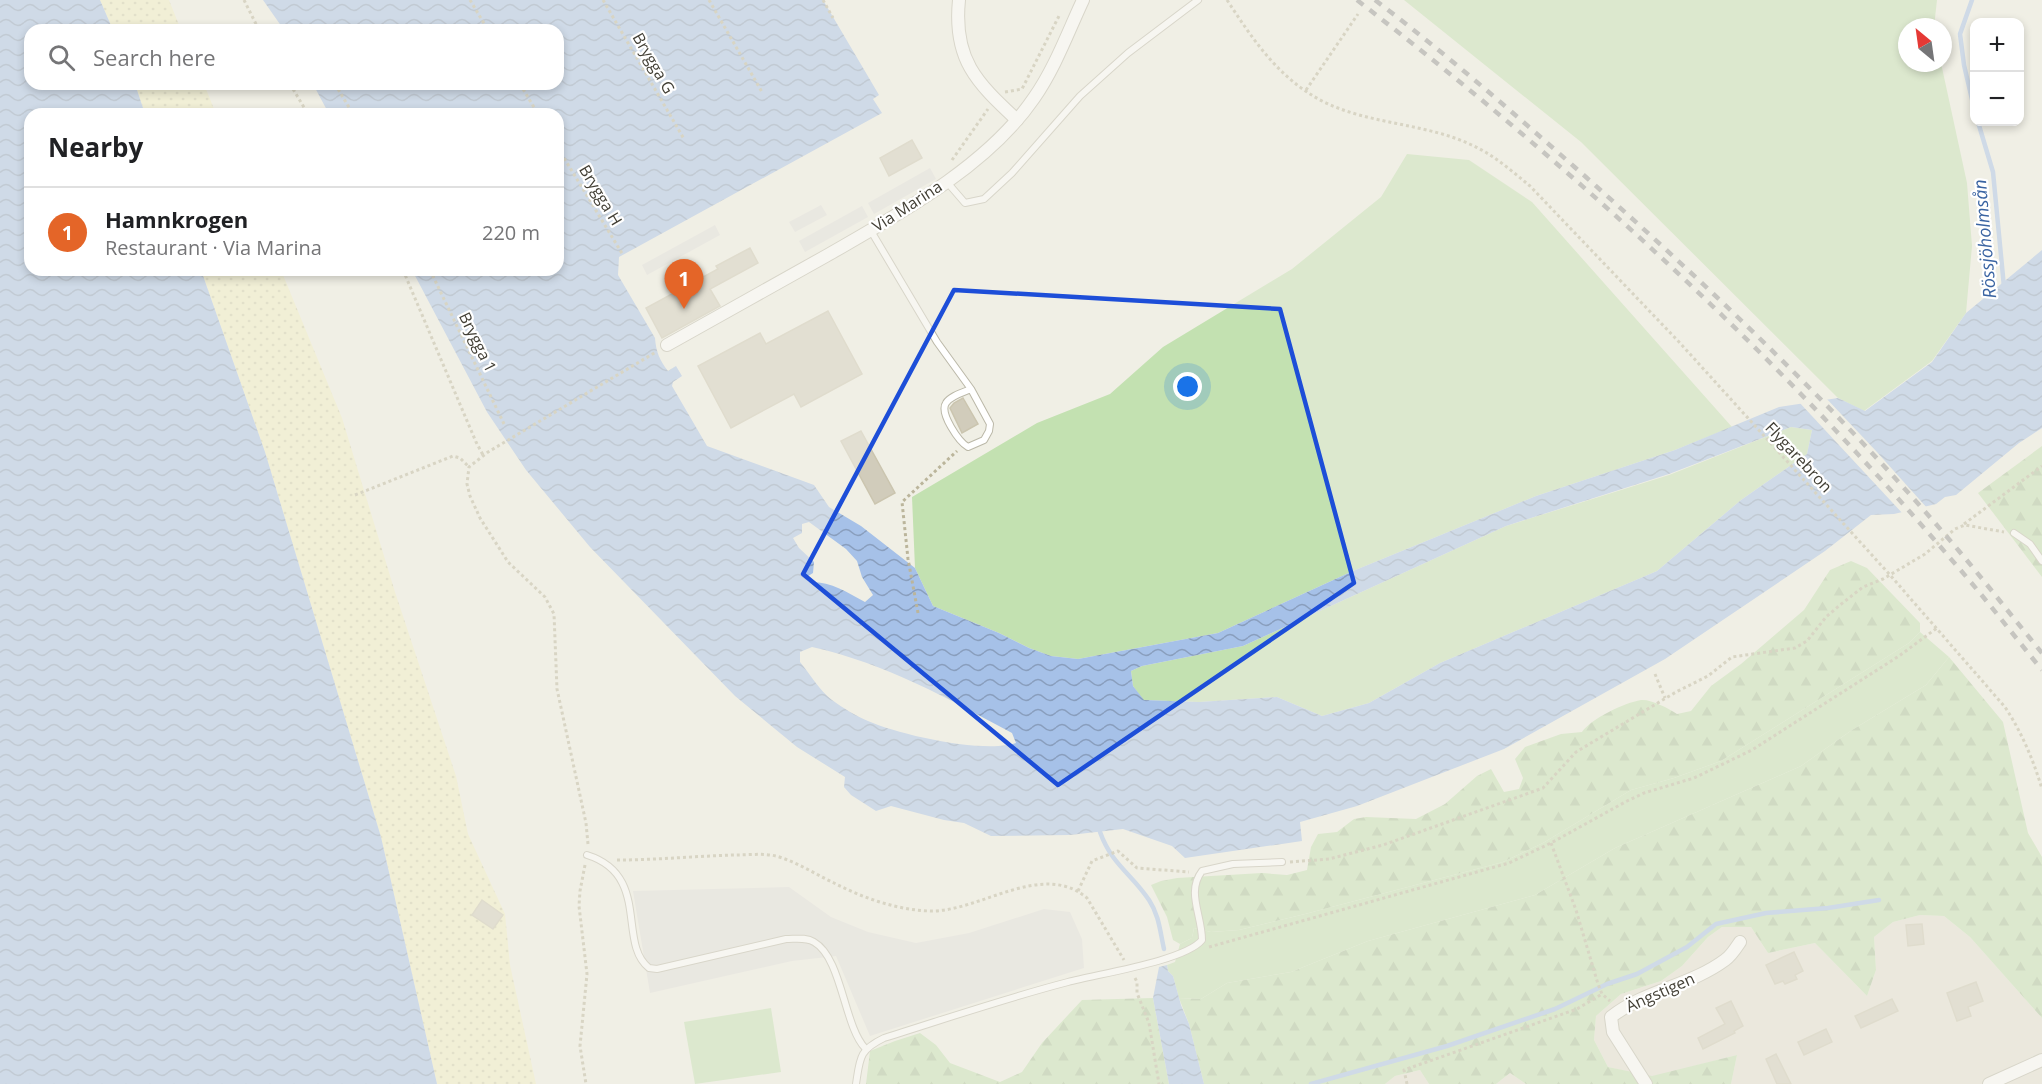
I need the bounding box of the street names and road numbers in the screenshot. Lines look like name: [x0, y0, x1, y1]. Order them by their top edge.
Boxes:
street label: Brygga G: [628, 29, 680, 97]
street label: Brygga H: [574, 161, 628, 229]
street label: Via Marina: [868, 175, 946, 237]
street label: Brygga 1: [454, 308, 502, 376]
street label: Flygarebron: [1761, 417, 1837, 497]
street label: Ängstigen: [1622, 967, 1698, 1017]

